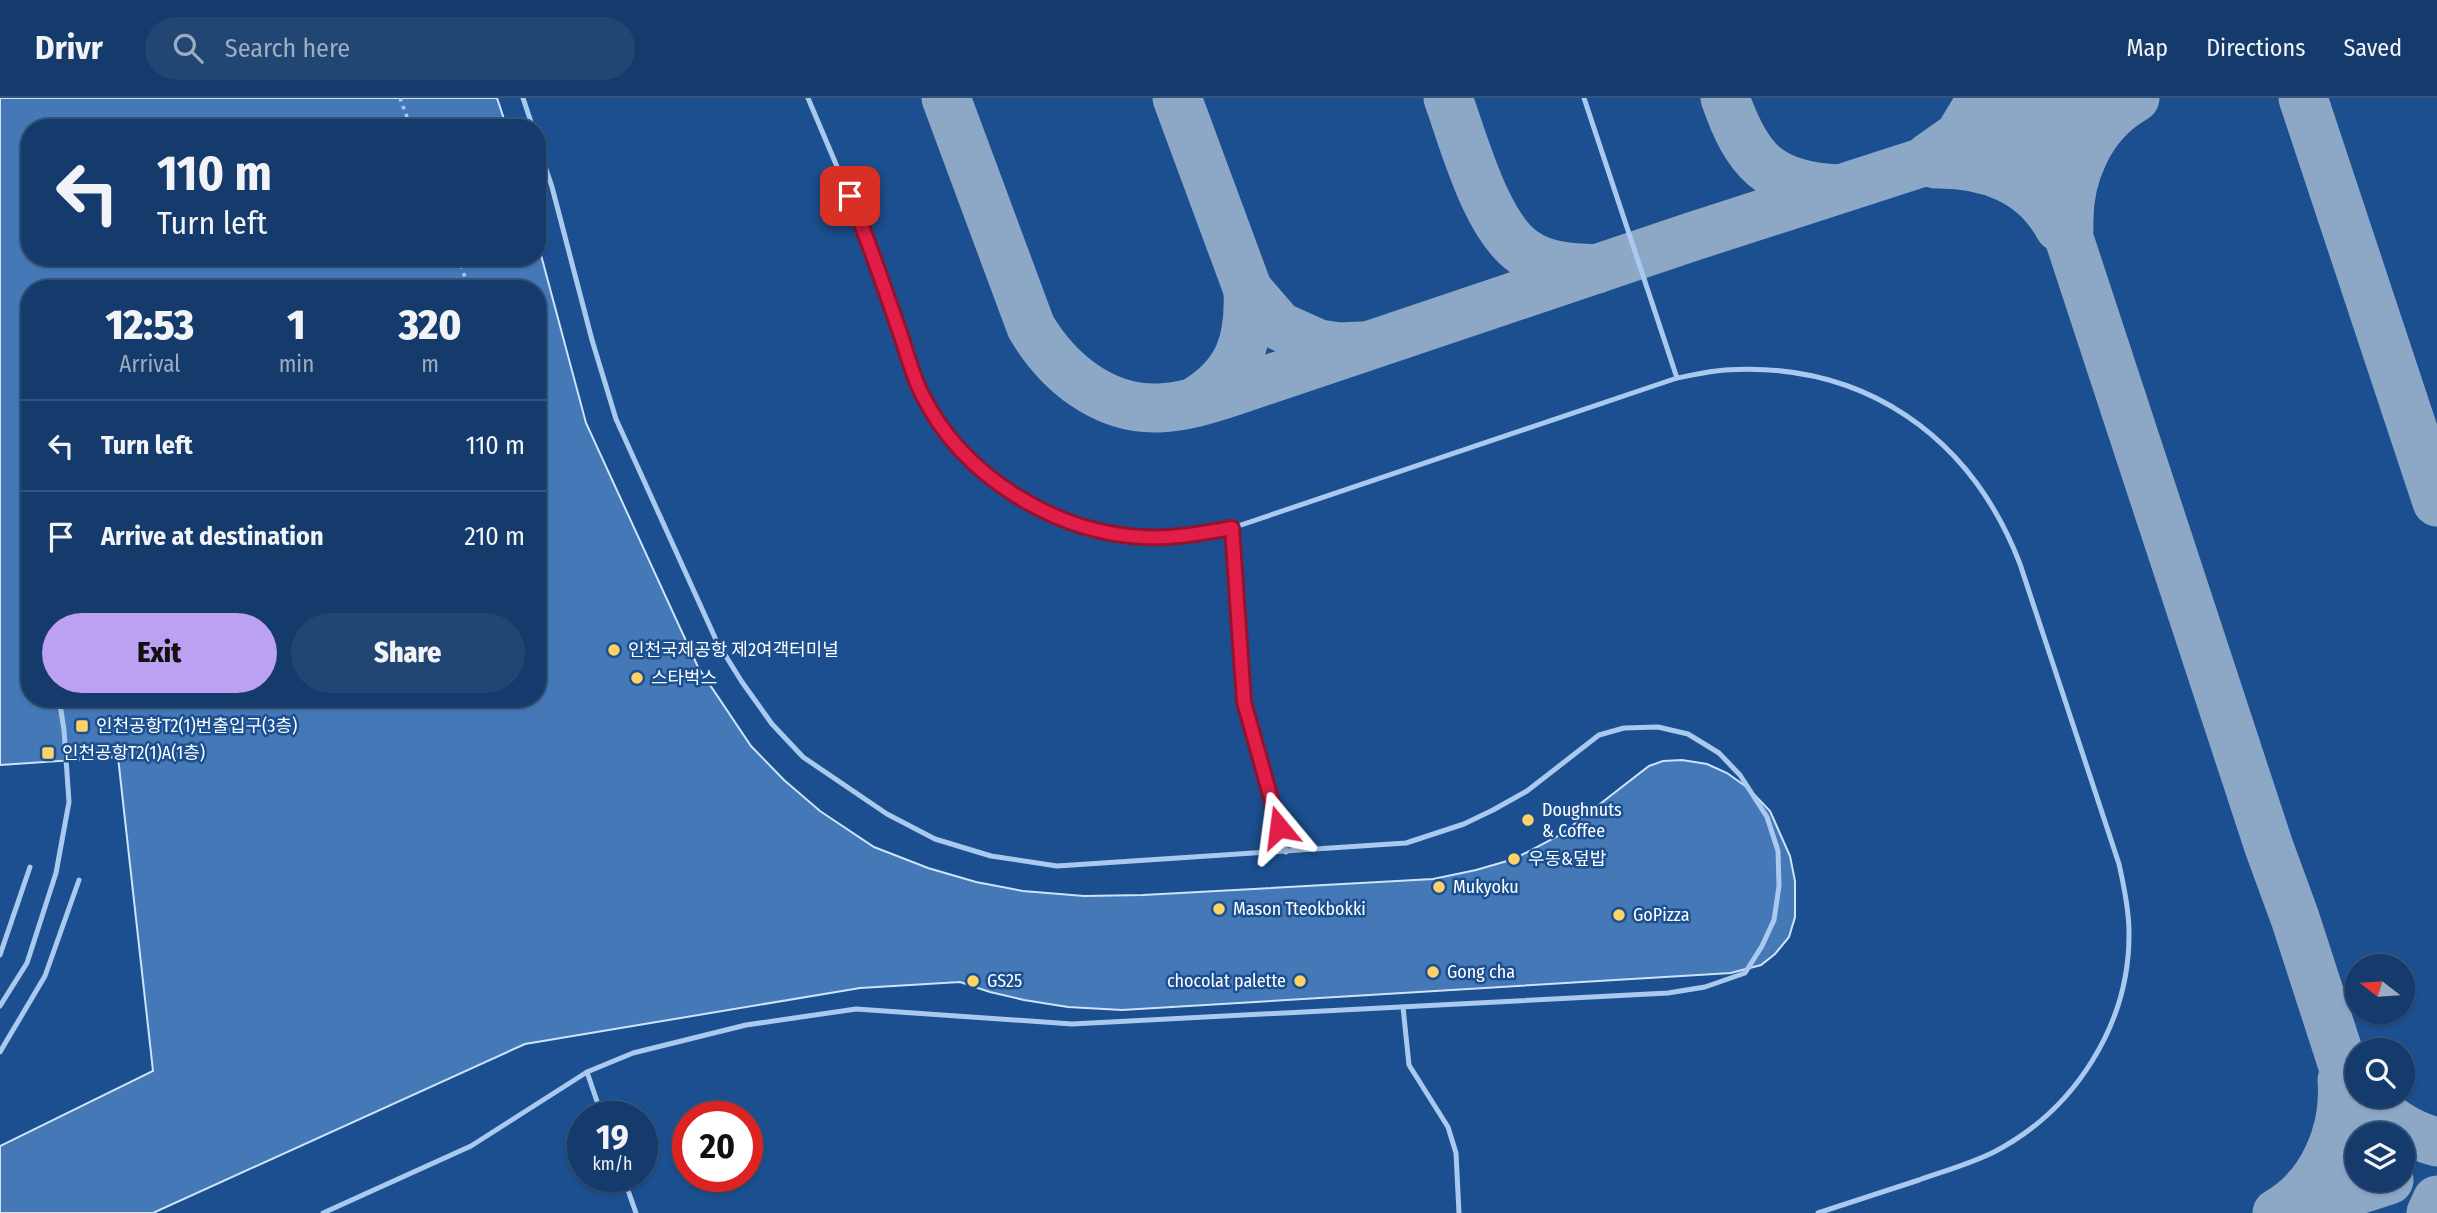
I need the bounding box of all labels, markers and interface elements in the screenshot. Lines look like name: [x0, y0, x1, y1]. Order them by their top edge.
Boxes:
search box: [145, 17, 635, 80]
text: Drivr: [35, 28, 103, 68]
icon: search: [169, 29, 207, 67]
text: Search here: [225, 33, 350, 64]
text: Map: [2127, 34, 2168, 62]
text: Directions: [2206, 34, 2305, 62]
text: Saved: [2343, 34, 2402, 62]
text: 110 m: [157, 144, 272, 203]
icon: left: [42, 147, 133, 238]
pin: [820, 166, 880, 226]
icon: arrive: [831, 177, 869, 215]
text: Turn left: [157, 204, 267, 242]
text: 12:53: [105, 300, 194, 350]
text: 1: [287, 300, 306, 350]
text: 320: [399, 300, 462, 350]
text: Arrival: [119, 350, 180, 378]
text: min: [279, 350, 314, 378]
text: m: [421, 350, 439, 378]
icon: left: [42, 427, 80, 465]
text: Turn left: [101, 430, 193, 461]
text: 110 m: [465, 430, 525, 461]
icon: arrive: [42, 518, 80, 556]
text: Arrive at destination: [101, 521, 324, 552]
text: 210 m: [464, 521, 525, 552]
button: Exit: [42, 613, 277, 693]
button: Share: [291, 613, 525, 693]
place label: 인천국제공항 제2여객터미널: [628, 639, 839, 661]
marker: 인천국제공항 제2여객터미널: [606, 642, 622, 658]
place label: 스타벅스: [651, 667, 717, 689]
marker: 스타벅스: [629, 670, 645, 686]
place label: 인천공항T2(1)번출입구(3층): [96, 715, 297, 737]
marker: 인천공항T2(1)번출입구(3층): [74, 718, 90, 734]
place label: 인천공항T2(1)A(1층): [62, 742, 205, 764]
marker: 인천공항T2(1)A(1층): [40, 745, 56, 761]
position arrow: [1242, 790, 1316, 864]
place label: Doughnuts & Coffee: [1542, 799, 1622, 842]
marker: Doughnuts & Coffee: [1520, 812, 1536, 828]
place label: 우동&덮밥: [1528, 848, 1606, 870]
marker: 우동&덮밥: [1506, 851, 1522, 867]
place label: Mukyoku: [1453, 876, 1519, 898]
marker: Mukyoku: [1431, 879, 1447, 895]
place label: Mason Tteokbokki: [1233, 898, 1366, 920]
marker: Mason Tteokbokki: [1211, 901, 1227, 917]
place label: GoPizza: [1633, 904, 1690, 926]
marker: GoPizza: [1611, 907, 1627, 923]
north arrow: [2345, 954, 2415, 1024]
map controls: [2345, 954, 2415, 1192]
place label: Gong cha: [1447, 961, 1515, 983]
marker: Gong cha: [1425, 964, 1441, 980]
place label: GS25: [987, 970, 1022, 992]
place label: chocolat palette: [1167, 970, 1286, 992]
marker: GS25: [965, 973, 981, 989]
marker: chocolat palette: [1292, 973, 1308, 989]
button: search: [2345, 1038, 2415, 1108]
speed limit sign: 20: [672, 1101, 763, 1192]
text: 19: [596, 1116, 629, 1158]
button: layers: [2345, 1122, 2415, 1192]
text: km/h: [592, 1153, 633, 1175]

